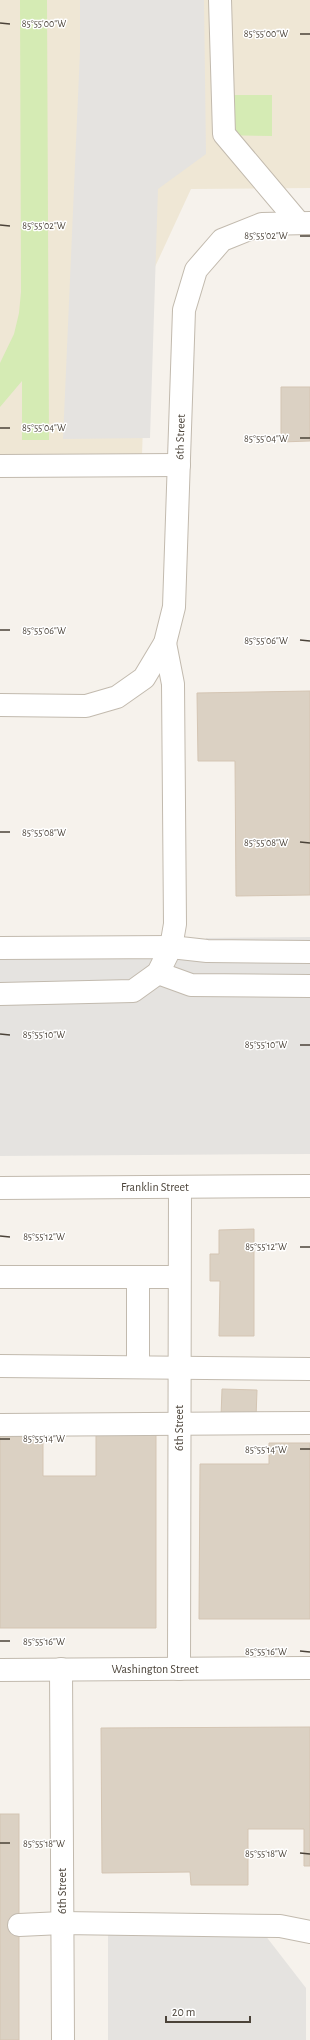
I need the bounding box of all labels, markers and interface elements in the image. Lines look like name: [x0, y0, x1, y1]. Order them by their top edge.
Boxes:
text: 85°55'00"W: [22, 19, 66, 29]
text: 85°55'00"W: [244, 29, 288, 39]
text: 85°55'02"W: [22, 221, 66, 231]
text: 85°55'02"W: [244, 231, 288, 241]
street label: 6th Street: [173, 414, 187, 460]
text: 85°55'04"W: [22, 423, 66, 433]
text: 85°55'04"W: [244, 434, 288, 444]
text: 85°55'06"W: [22, 626, 66, 636]
text: 85°55'06"W: [244, 636, 288, 646]
text: 85°55'08"W: [22, 828, 66, 838]
text: 85°55'08"W: [244, 838, 288, 848]
text: 85°55'10"W: [23, 1030, 65, 1040]
text: 85°55'10"W: [245, 1040, 287, 1050]
street label: Franklin Street: [121, 1181, 189, 1193]
text: 85°55'12"W: [23, 1232, 65, 1242]
text: 85°55'12"W: [245, 1242, 287, 1252]
street label: 6th Street: [173, 1405, 185, 1451]
text: 85°55'14"W: [23, 1434, 65, 1444]
text: 85°55'14"W: [245, 1445, 287, 1455]
text: 85°55'16"W: [23, 1637, 65, 1647]
text: 85°55'16"W: [245, 1647, 287, 1657]
street label: Washington Street: [111, 1663, 199, 1675]
text: 85°55'18"W: [23, 1839, 65, 1849]
text: 85°55'18"W: [245, 1849, 287, 1859]
street label: 6th Street: [56, 1868, 68, 1914]
scale bar: [166, 1998, 250, 2024]
text: 20 m: [172, 2006, 195, 2018]

